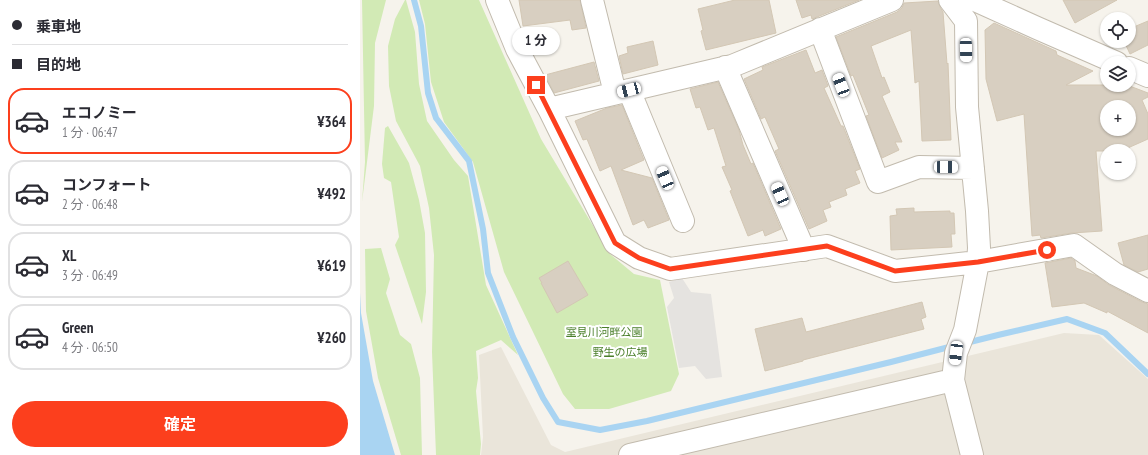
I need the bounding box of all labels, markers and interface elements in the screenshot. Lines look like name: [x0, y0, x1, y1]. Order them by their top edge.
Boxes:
map controls: [1100, 12, 1136, 180]
button: locate: [1100, 12, 1136, 48]
text: 乗車地: [36, 17, 81, 36]
callout: 1 分: [512, 27, 560, 55]
text: 1 分: [525, 32, 547, 49]
car: [960, 38, 972, 62]
text: 目的地: [36, 55, 81, 74]
button: layers: [1100, 56, 1136, 92]
car: [831, 72, 851, 98]
route end: [527, 76, 545, 94]
car: [616, 81, 642, 99]
button: +: [1100, 100, 1136, 136]
icon: car: [14, 103, 50, 139]
text: エコノミー: [62, 103, 137, 122]
text: ¥364: [317, 112, 346, 131]
text: 1 分 · 06:47: [62, 124, 118, 141]
button: −: [1100, 144, 1136, 180]
car: [934, 161, 958, 173]
car: [655, 165, 675, 191]
icon: car: [14, 175, 50, 211]
text: コンフォート: [62, 175, 152, 194]
car: [770, 181, 790, 207]
text: ¥492: [317, 184, 346, 203]
text: 2 分 · 06:48: [62, 196, 118, 213]
route start: [1038, 241, 1056, 259]
text: XL: [62, 246, 76, 265]
icon: car: [14, 247, 50, 283]
text: ¥619: [317, 256, 346, 275]
text: 3 分 · 06:49: [62, 267, 118, 284]
text: Green: [62, 318, 94, 337]
icon: car: [14, 319, 50, 355]
park label: 室見川河畔公園: [566, 325, 643, 339]
text: ¥260: [317, 328, 346, 347]
text: 4 分 · 06:50: [62, 339, 118, 356]
car: [949, 340, 963, 366]
park label: 野生の広場: [593, 345, 648, 359]
button: 確定: [12, 401, 348, 447]

